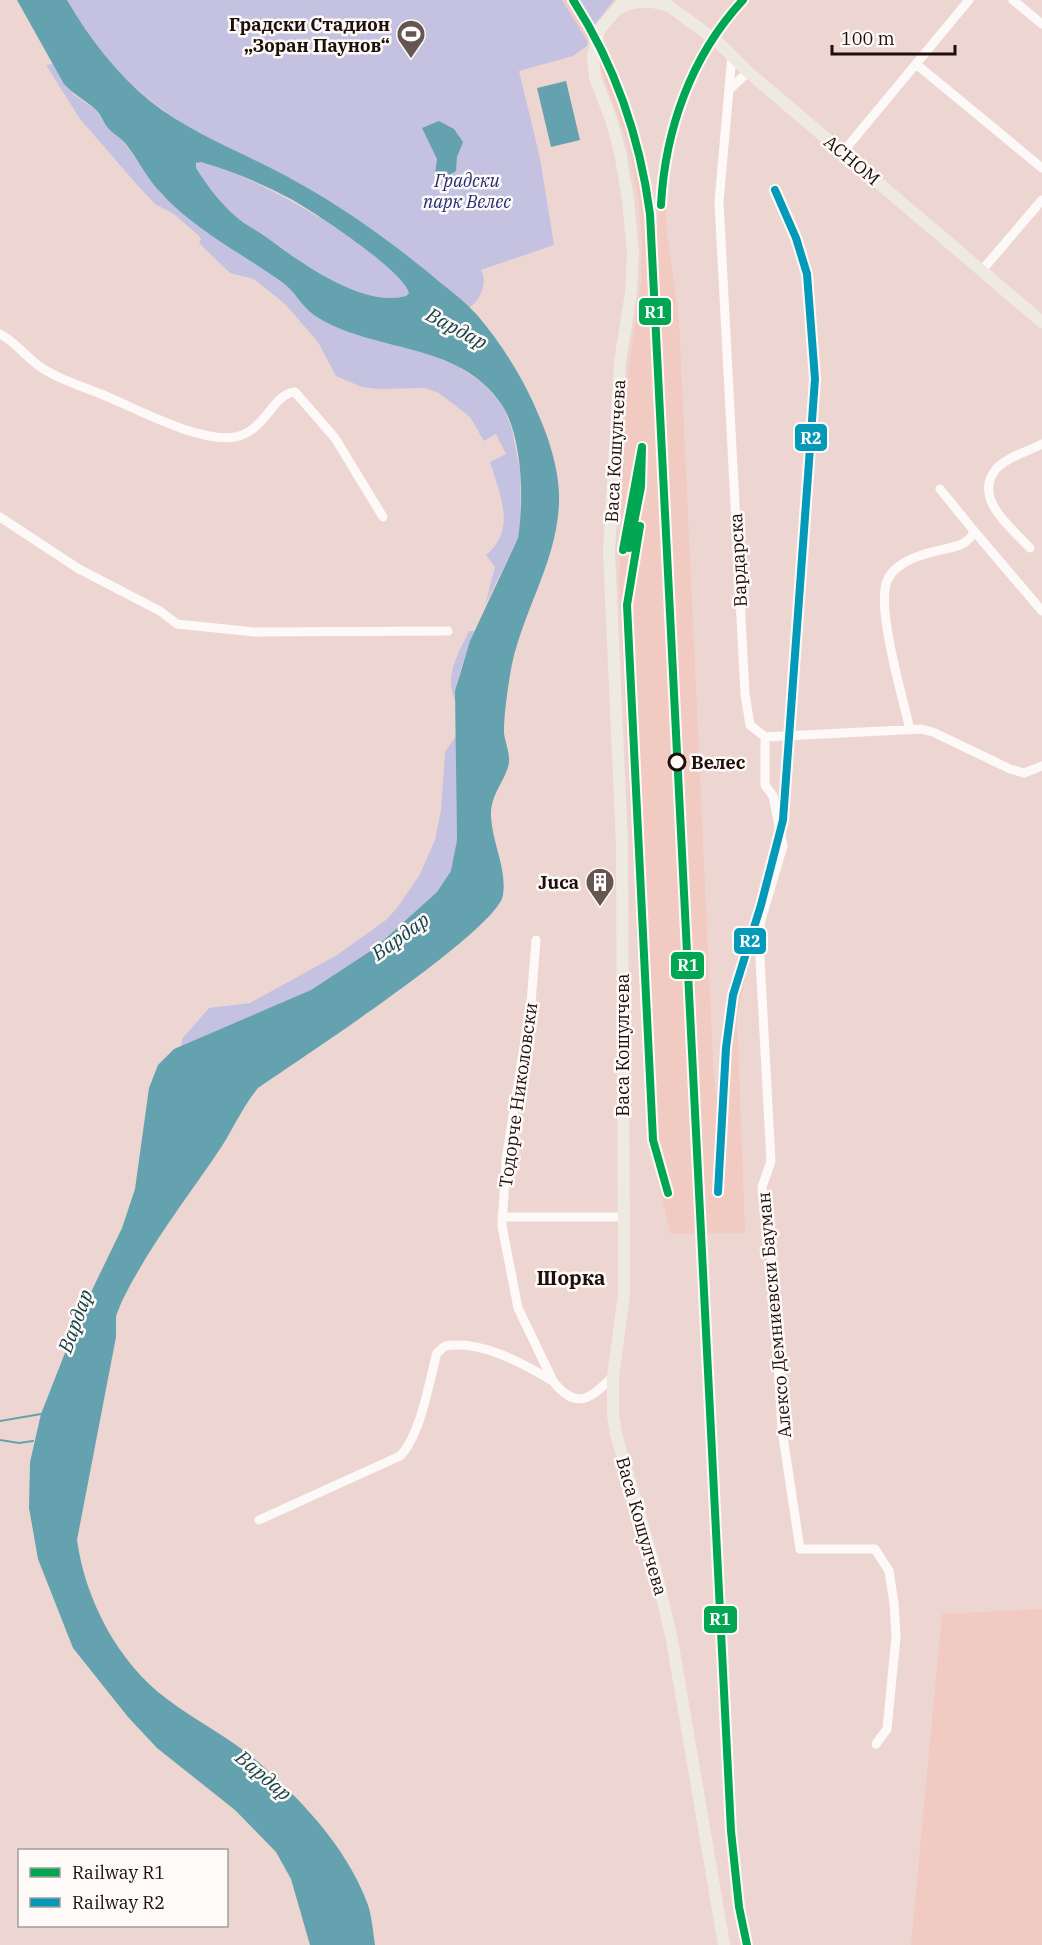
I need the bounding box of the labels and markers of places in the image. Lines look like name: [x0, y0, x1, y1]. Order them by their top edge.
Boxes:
place label: Градски Стадион „Зоран Паунов“: [229, 13, 390, 57]
sports icon: Градски Стадион „Зоран Паунов“: [395, 18, 427, 60]
place label: Велес: [691, 751, 746, 774]
marker: Велес: [668, 753, 686, 771]
building icon: Juca: [584, 866, 616, 908]
place label: Juca: [538, 871, 579, 894]

